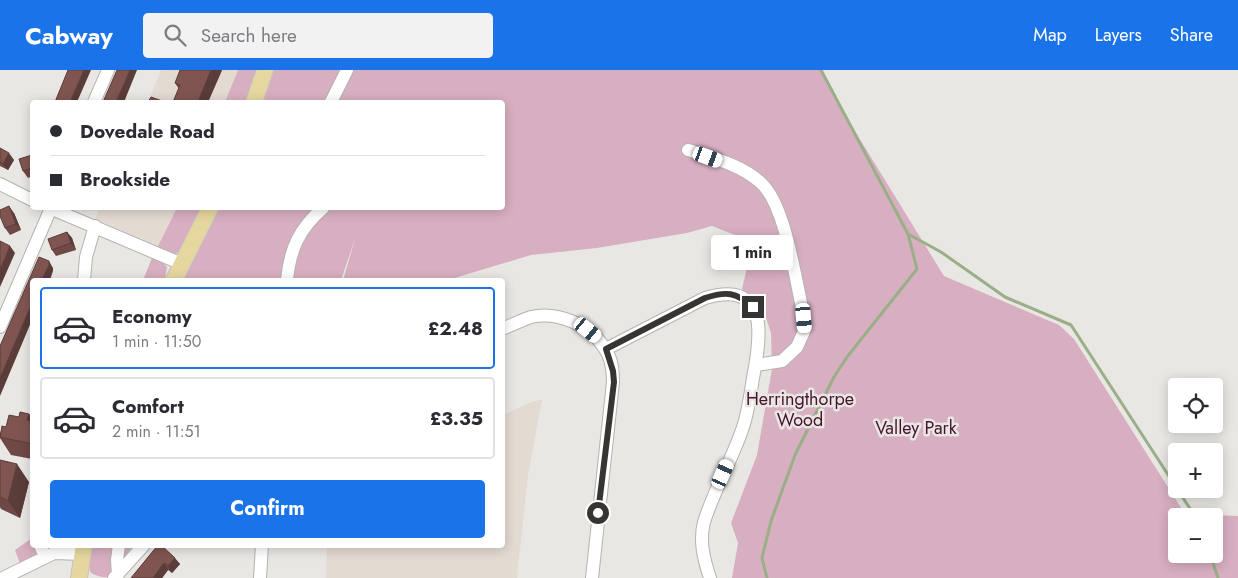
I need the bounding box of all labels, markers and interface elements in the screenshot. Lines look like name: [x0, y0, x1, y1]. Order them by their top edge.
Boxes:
search box: [143, 13, 493, 58]
text: Cabway: [25, 18, 113, 53]
icon: search: [161, 21, 189, 49]
text: Search here: [201, 22, 297, 49]
text: Map: [1033, 22, 1067, 48]
text: Layers: [1095, 22, 1142, 48]
text: Share: [1170, 22, 1213, 48]
text: Dovedale Road: [80, 118, 215, 145]
car: [691, 145, 724, 169]
text: Brookside: [80, 166, 170, 193]
callout: 1 min: [712, 234, 794, 270]
text: 1 min: [732, 241, 772, 264]
route end: [742, 296, 764, 318]
car: [795, 302, 812, 334]
text: Economy: [112, 303, 192, 330]
icon: car: [52, 306, 97, 351]
text: £2.48: [428, 315, 483, 342]
car: [571, 315, 604, 345]
text: 1 min · 11:50: [112, 330, 201, 353]
map controls: [1168, 378, 1223, 563]
button: locate: [1168, 378, 1223, 433]
park label: Herringthorpe Wood: [746, 386, 854, 433]
text: Comfort: [112, 393, 184, 420]
icon: car: [52, 396, 97, 441]
text: £3.35: [430, 405, 483, 432]
park label: Valley Park: [875, 415, 957, 441]
text: 2 min · 11:51: [112, 420, 201, 443]
button: +: [1168, 443, 1223, 498]
car: [710, 457, 735, 491]
button: Confirm: [50, 480, 485, 538]
route start: [587, 502, 609, 524]
button: −: [1168, 508, 1223, 563]

